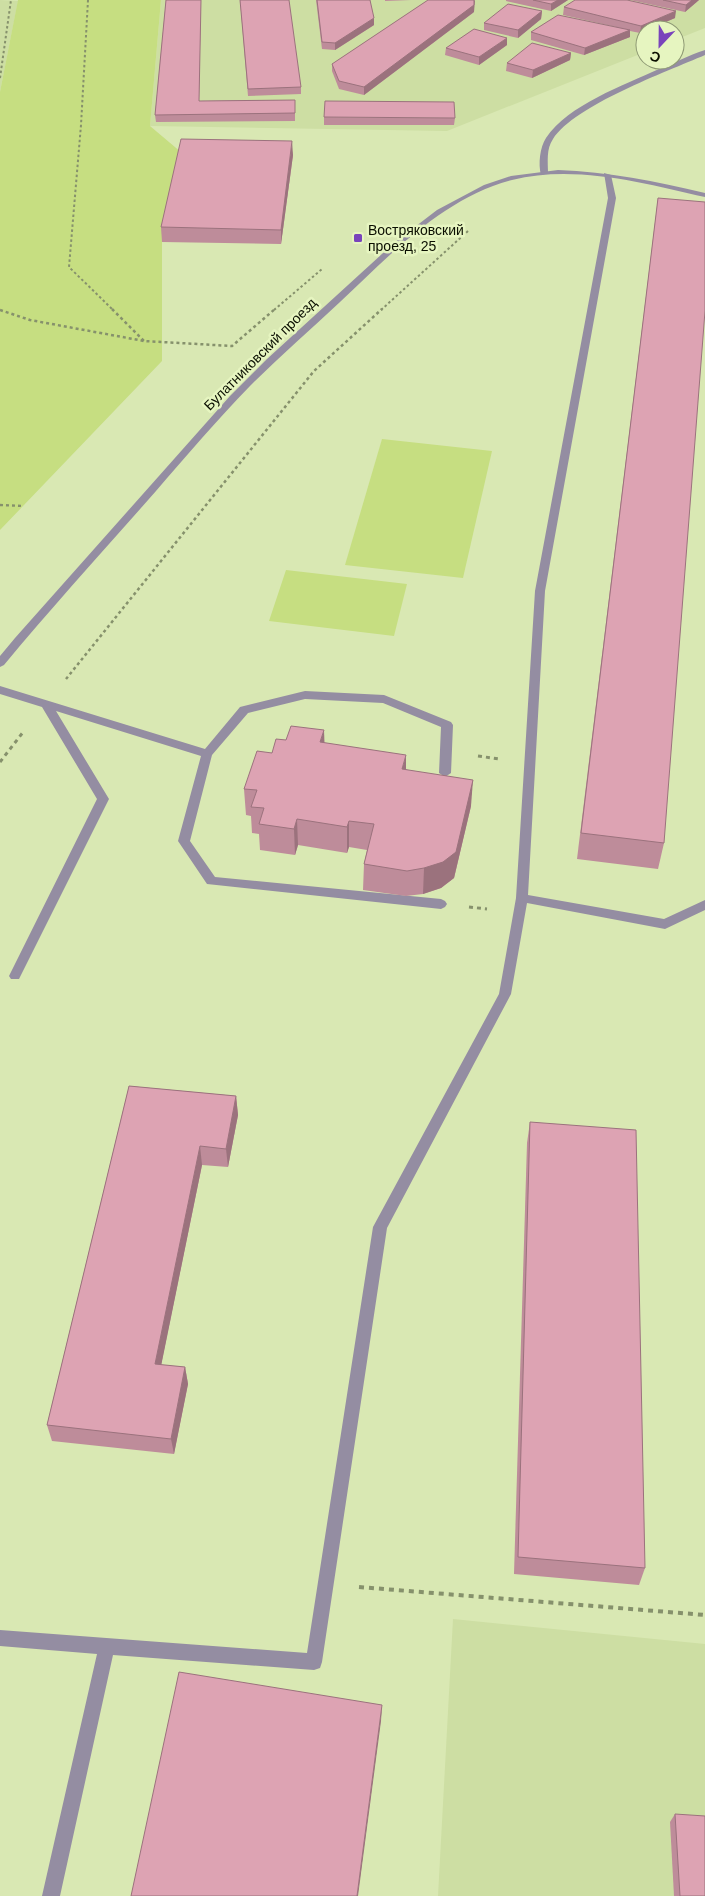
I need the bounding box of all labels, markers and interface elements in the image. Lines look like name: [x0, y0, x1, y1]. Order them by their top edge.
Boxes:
north arrow: [635, 20, 685, 70]
text: С: [647, 48, 663, 66]
place label: Востряковский проезд, 25: [368, 222, 464, 254]
marker: Востряковский проезд, 25: [352, 232, 364, 244]
street label: Булатниковский проезд: [201, 295, 319, 413]

